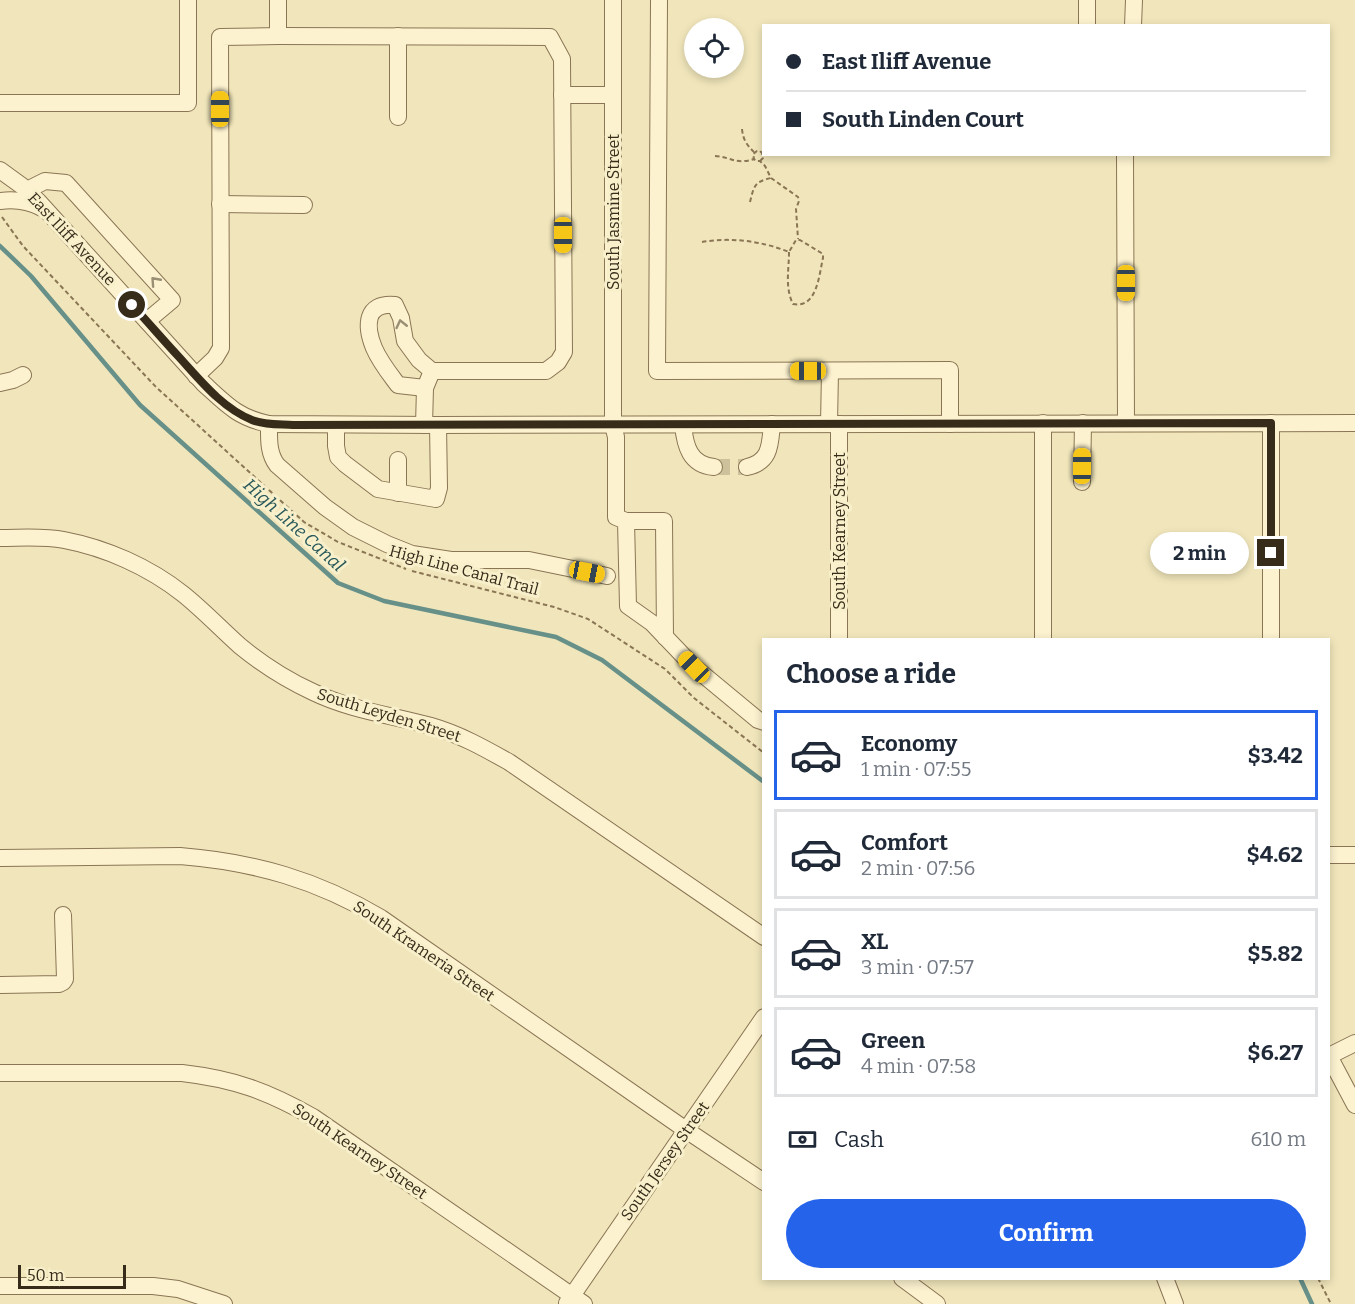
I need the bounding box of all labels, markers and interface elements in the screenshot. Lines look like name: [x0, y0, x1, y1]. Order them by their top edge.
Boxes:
map controls: [684, 18, 744, 78]
button: locate: [684, 18, 744, 78]
text: East Iliff Avenue: [822, 48, 991, 75]
car: [211, 91, 229, 127]
text: South Linden Court: [822, 106, 1024, 133]
street label: South Jasmine Street: [604, 134, 623, 290]
street label: East Iliff Avenue: [24, 189, 120, 289]
car: [554, 217, 572, 253]
car: [1117, 265, 1135, 301]
one-way arrow: [151, 278, 162, 288]
route start: [118, 291, 145, 318]
one-way arrow: [396, 319, 409, 329]
car: [790, 362, 826, 380]
car: [1073, 448, 1091, 484]
street label: South Kearney Street: [830, 452, 849, 610]
water label: High Line Canal: [239, 474, 349, 576]
callout: 2 min: [1151, 532, 1250, 574]
route end: [1257, 539, 1284, 566]
street label: High Line Canal Trail: [387, 541, 541, 599]
text: 2 min: [1173, 541, 1226, 565]
car: [568, 560, 606, 584]
car: [675, 648, 713, 686]
text: Choose a ride: [786, 658, 956, 690]
street label: South Leyden Street: [315, 684, 463, 746]
icon: car: [789, 728, 843, 782]
text: Economy: [861, 730, 957, 757]
text: $3.42: [1247, 742, 1303, 769]
text: 1 min · 07:55: [861, 757, 971, 781]
icon: car: [789, 827, 843, 881]
text: Comfort: [861, 829, 948, 856]
text: $4.62: [1246, 841, 1303, 868]
text: 2 min · 07:56: [861, 856, 975, 880]
street label: South Krameria Street: [350, 897, 498, 1005]
icon: car: [789, 926, 843, 980]
text: XL: [861, 928, 888, 955]
text: $5.82: [1247, 940, 1303, 967]
text: 3 min · 07:57: [861, 955, 974, 979]
icon: car: [789, 1025, 843, 1079]
text: Green: [861, 1027, 925, 1054]
text: $6.27: [1247, 1039, 1303, 1066]
text: 4 min · 07:58: [861, 1054, 976, 1078]
street label: South Jersey Street: [617, 1098, 713, 1224]
street label: South Kearney Street: [289, 1099, 431, 1203]
icon: cash: [786, 1123, 819, 1156]
text: Cash: [834, 1126, 884, 1153]
text: 610 m: [1250, 1127, 1306, 1151]
button: Confirm: [786, 1199, 1306, 1268]
scale bar: [18, 1262, 126, 1290]
text: 50 m: [27, 1266, 64, 1285]

